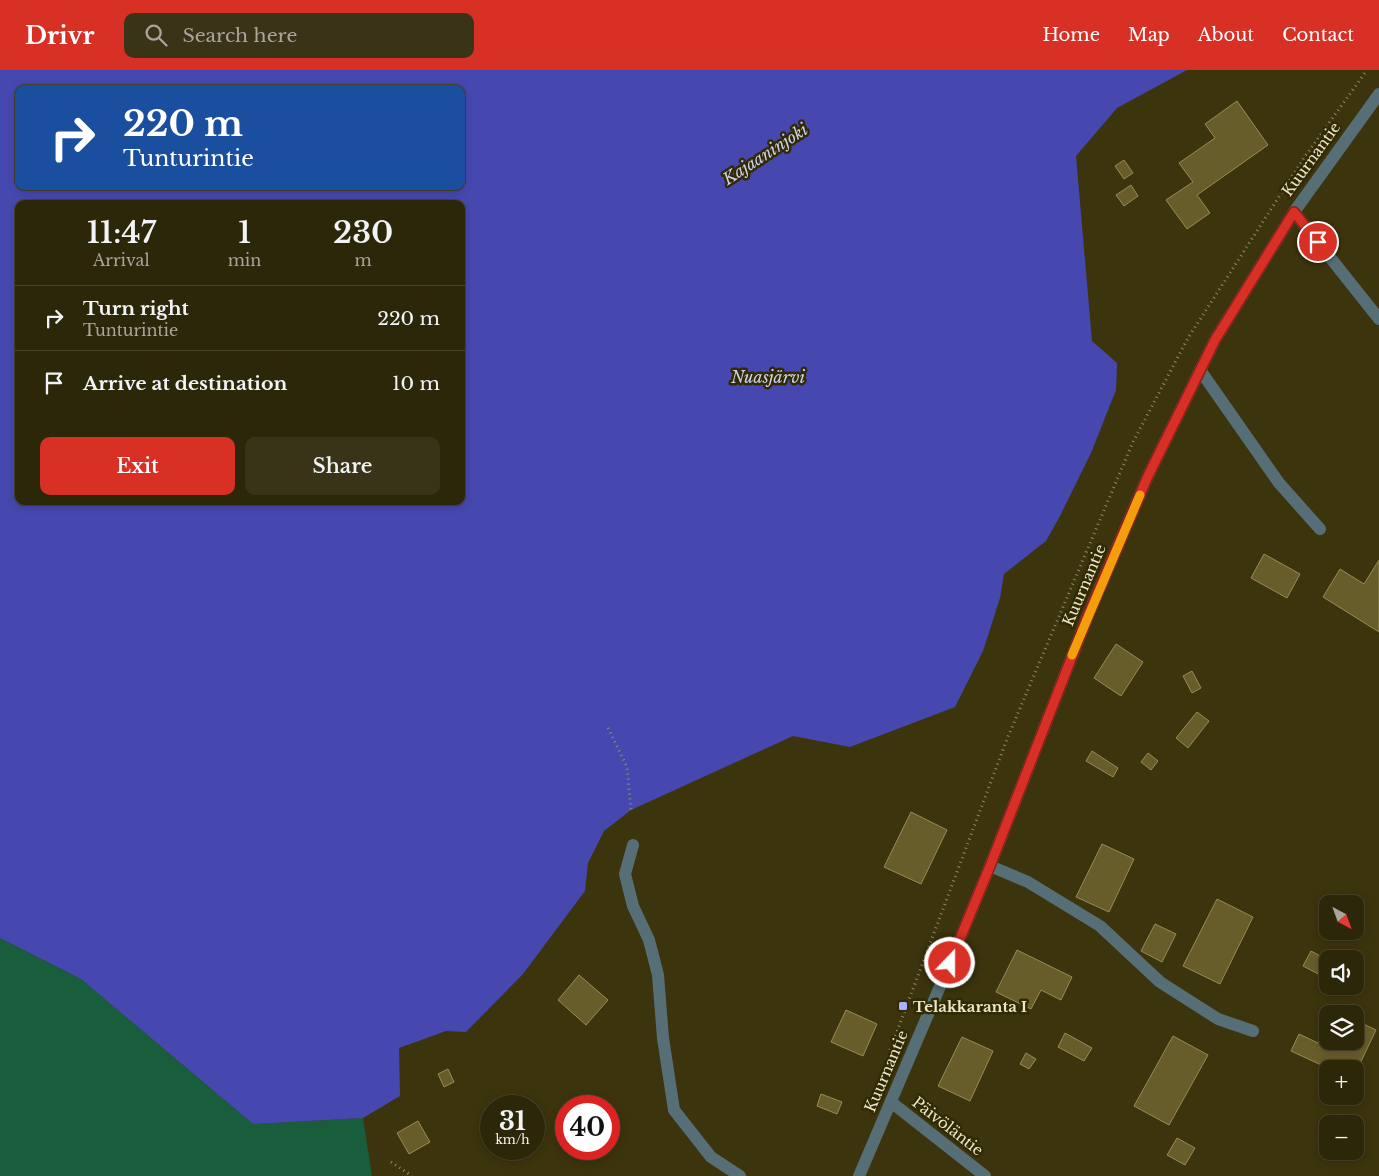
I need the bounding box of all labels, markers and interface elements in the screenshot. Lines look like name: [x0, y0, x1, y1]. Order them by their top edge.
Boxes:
search box: [124, 13, 474, 58]
text: Drivr: [25, 21, 94, 50]
icon: search: [142, 21, 170, 49]
text: Search here: [182, 24, 297, 47]
text: Home: [1042, 24, 1100, 46]
text: Map: [1128, 24, 1170, 46]
text: About: [1198, 24, 1254, 46]
text: Contact: [1282, 24, 1354, 46]
text: 220 m: [123, 102, 243, 145]
icon: right: [40, 105, 105, 170]
street label: Kuurnantie: [1278, 118, 1344, 200]
water label: Kajaaninjoki: [718, 119, 812, 189]
text: Tunturintie: [123, 145, 254, 172]
text: 11:47: [87, 214, 156, 251]
text: 1: [238, 214, 251, 251]
text: 230: [333, 214, 393, 251]
pin: [1297, 221, 1339, 263]
icon: arrive: [1304, 228, 1332, 256]
text: Arrival: [93, 250, 150, 270]
text: min: [228, 250, 261, 270]
text: m: [355, 250, 372, 270]
text: Turn right: [83, 297, 189, 320]
icon: right: [40, 304, 68, 332]
text: 220 m: [377, 307, 440, 330]
text: Tunturintie: [83, 320, 178, 340]
water label: Nuasjärvi: [730, 367, 805, 387]
icon: arrive: [40, 369, 68, 397]
text: Arrive at destination: [83, 372, 287, 395]
text: 10 m: [392, 372, 440, 395]
button: Exit: [40, 437, 235, 495]
button: Share: [245, 437, 440, 495]
street label: Kuurnantie: [1058, 541, 1110, 629]
north arrow: [1319, 895, 1364, 940]
map controls: [1319, 895, 1364, 1160]
position arrow: [923, 936, 975, 988]
button: sound: [1319, 950, 1364, 995]
place label: Telakkaranta I: [913, 997, 1027, 1016]
marker: Telakkaranta I: [897, 1000, 909, 1012]
button: layers: [1319, 1005, 1364, 1050]
street label: Kuurnantie: [860, 1027, 912, 1115]
button: +: [1319, 1060, 1364, 1105]
street label: Päivöläntie: [909, 1092, 987, 1160]
speed limit sign: 40: [555, 1095, 620, 1160]
text: 31: [499, 1106, 526, 1137]
button: −: [1319, 1115, 1364, 1160]
text: km/h: [495, 1132, 530, 1147]

